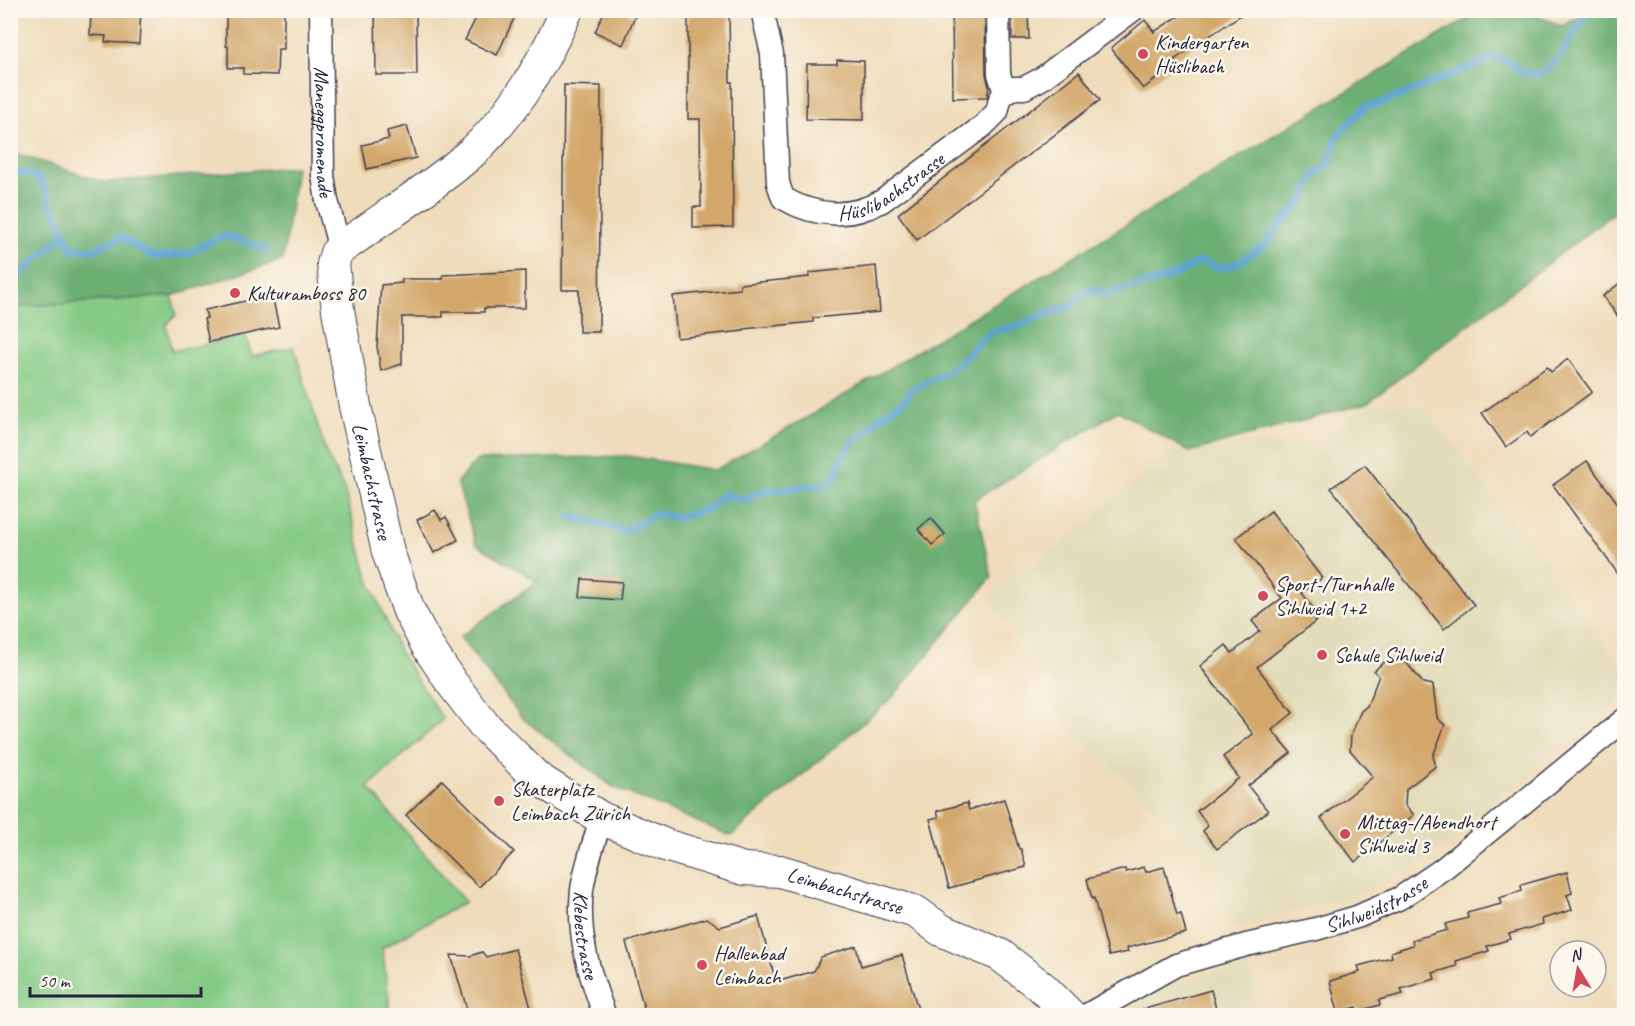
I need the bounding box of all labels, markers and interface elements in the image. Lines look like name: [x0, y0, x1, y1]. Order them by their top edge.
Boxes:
place label: Kindergarten Hüslibach: [1155, 29, 1249, 79]
marker: Kindergarten Hüslibach: [1136, 47, 1150, 61]
street label: Maneggpromenade: [309, 67, 339, 200]
street label: Hüslibachstrasse: [837, 145, 951, 227]
place label: Kulturamboss 80: [247, 280, 367, 306]
marker: Kulturamboss 80: [228, 286, 242, 300]
street label: Leimbachstrasse: [346, 420, 398, 543]
place label: Sport-/Turnhalle Sihlweid 1+2: [1275, 571, 1394, 621]
marker: Sport-/Turnhalle Sihlweid 1+2: [1256, 589, 1270, 603]
place label: Schule Sihlweid: [1334, 642, 1445, 668]
marker: Schule Sihlweid: [1315, 648, 1329, 662]
place label: Skaterplatz Leimbach Zürich: [511, 776, 631, 826]
marker: Skaterplatz Leimbach Zürich: [492, 794, 506, 808]
place label: Mittag-/Abendhort Sihlweid 3: [1357, 809, 1499, 859]
marker: Mittag-/Abendhort Sihlweid 3: [1338, 827, 1352, 841]
street label: Leimbachstrasse: [784, 861, 906, 920]
street label: Sihlweidstrasse: [1322, 870, 1433, 939]
street label: Klebestrasse: [568, 890, 605, 984]
north arrow: [1548, 939, 1608, 999]
place label: Hallenbad Leimbach: [714, 940, 788, 990]
text: N: [1569, 944, 1585, 966]
marker: Hallenbad Leimbach: [695, 958, 709, 972]
scale bar: [30, 960, 201, 998]
text: 50 m: [39, 970, 72, 992]

